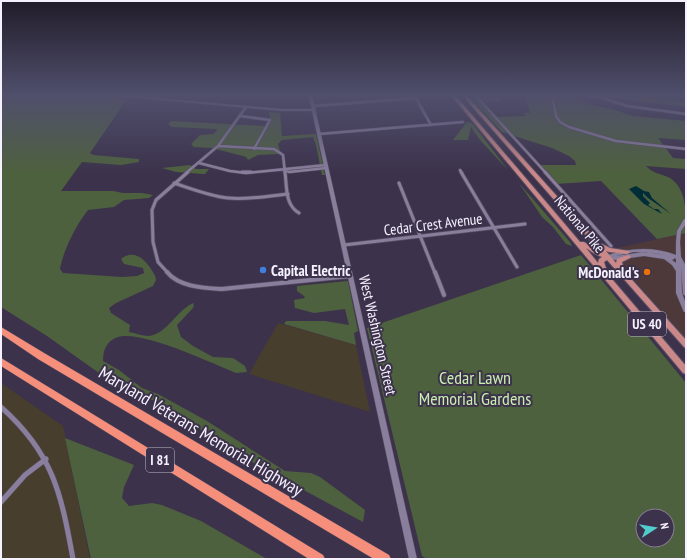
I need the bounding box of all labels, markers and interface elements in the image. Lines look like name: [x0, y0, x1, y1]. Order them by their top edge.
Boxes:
street label: National Pike: [551, 191, 609, 257]
street label: Cedar Crest Avenue: [383, 209, 483, 239]
place label: Capital Electric: [271, 261, 351, 280]
place label: McDonald's: [578, 263, 639, 282]
marker: Capital Electric: [258, 265, 268, 275]
marker: McDonald's: [642, 267, 652, 277]
street label: West Washington Street: [355, 273, 401, 397]
road number: US 40: [628, 312, 666, 336]
street label: Maryland Veterans Memorial Highway: [95, 361, 307, 501]
park label: Cedar Lawn Memorial Gardens: [419, 366, 531, 410]
road number: I 81: [146, 448, 174, 472]
north arrow: [635, 508, 675, 548]
text: N: [657, 522, 672, 530]

